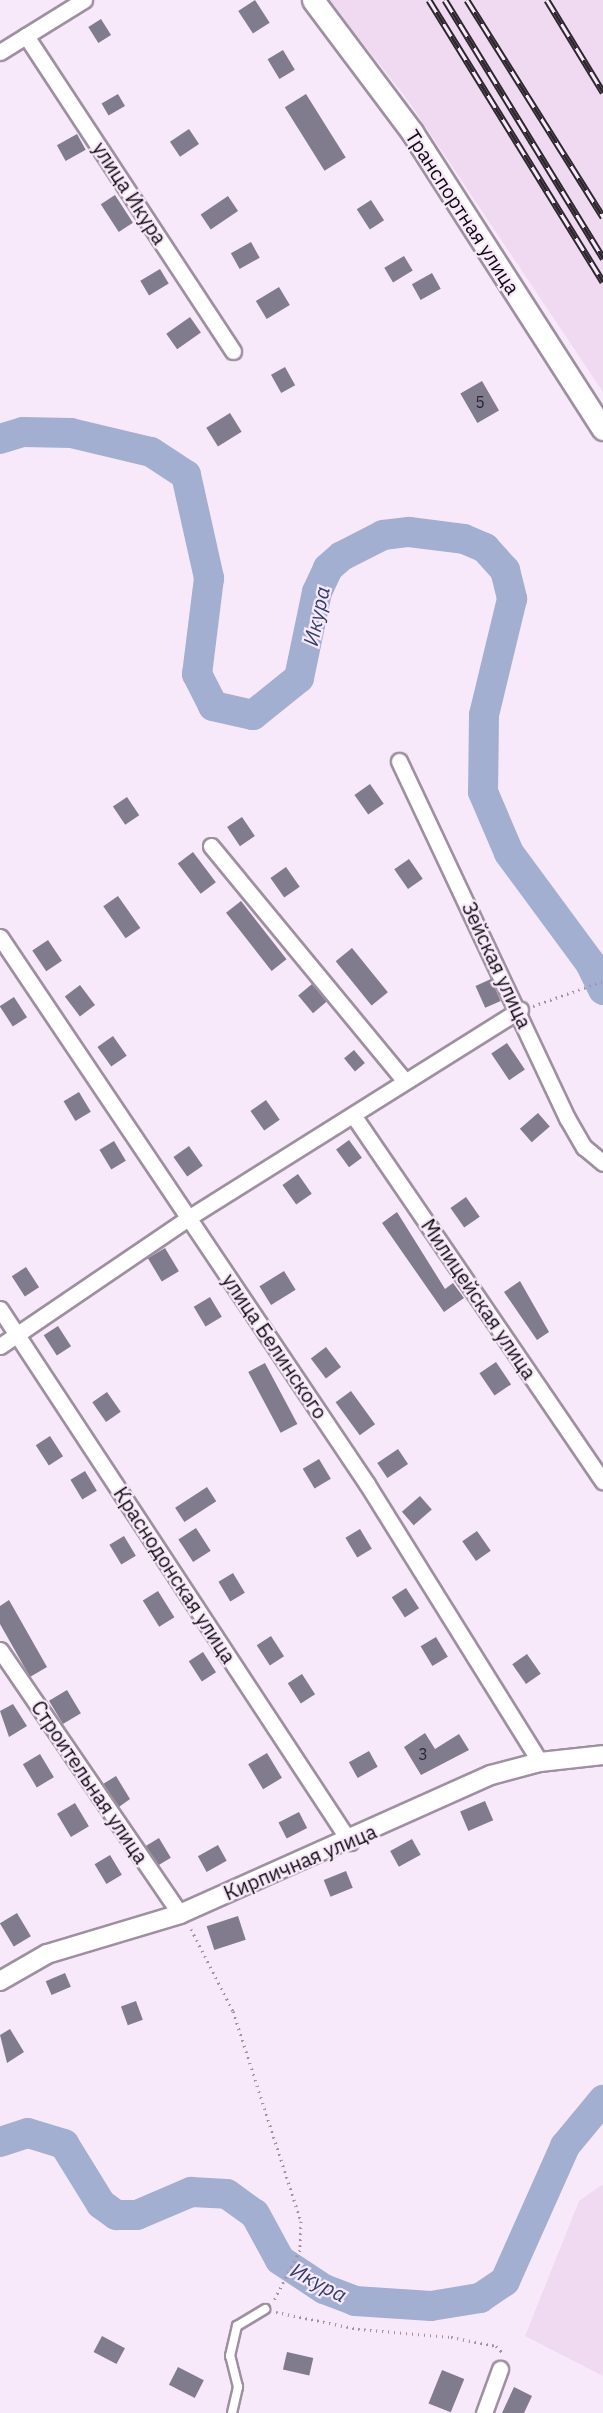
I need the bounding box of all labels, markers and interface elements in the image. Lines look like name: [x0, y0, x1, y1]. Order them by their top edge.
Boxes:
street label: Транспортная улица: [401, 125, 525, 299]
street label: улица Икура: [88, 137, 172, 249]
house number: 5: [475, 392, 485, 412]
water label: Икура: [297, 584, 335, 648]
street label: Зейская улица: [457, 898, 537, 1032]
street label: Милицейская улица: [416, 1214, 542, 1384]
street label: улица Белинского: [217, 1269, 333, 1423]
street label: Краснодонская улица: [109, 1482, 241, 1668]
street label: Строительная улица: [26, 1696, 154, 1868]
house number: 3: [418, 1744, 428, 1764]
street label: Кирпичная улица: [220, 1819, 380, 1905]
water label: Икура: [287, 2257, 351, 2307]

